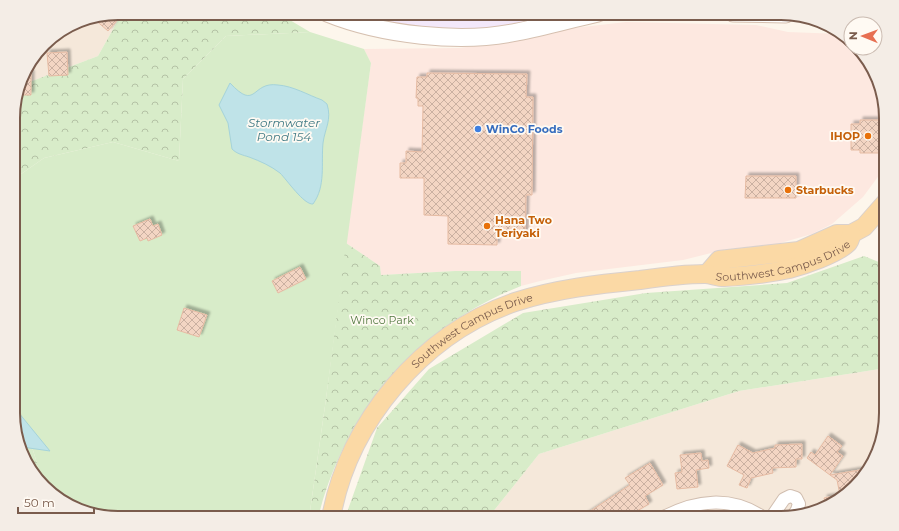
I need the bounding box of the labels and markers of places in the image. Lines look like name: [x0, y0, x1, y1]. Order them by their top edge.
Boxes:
place label: WinCo Foods: [486, 122, 563, 136]
marker: WinCo Foods: [473, 124, 483, 134]
place label: IHOP: [830, 129, 860, 143]
marker: IHOP: [863, 131, 873, 141]
place label: Starbucks: [796, 183, 854, 197]
marker: Starbucks: [783, 185, 793, 195]
place label: Hana Two Teriyaki: [495, 213, 552, 240]
marker: Hana Two Teriyaki: [482, 221, 492, 231]

